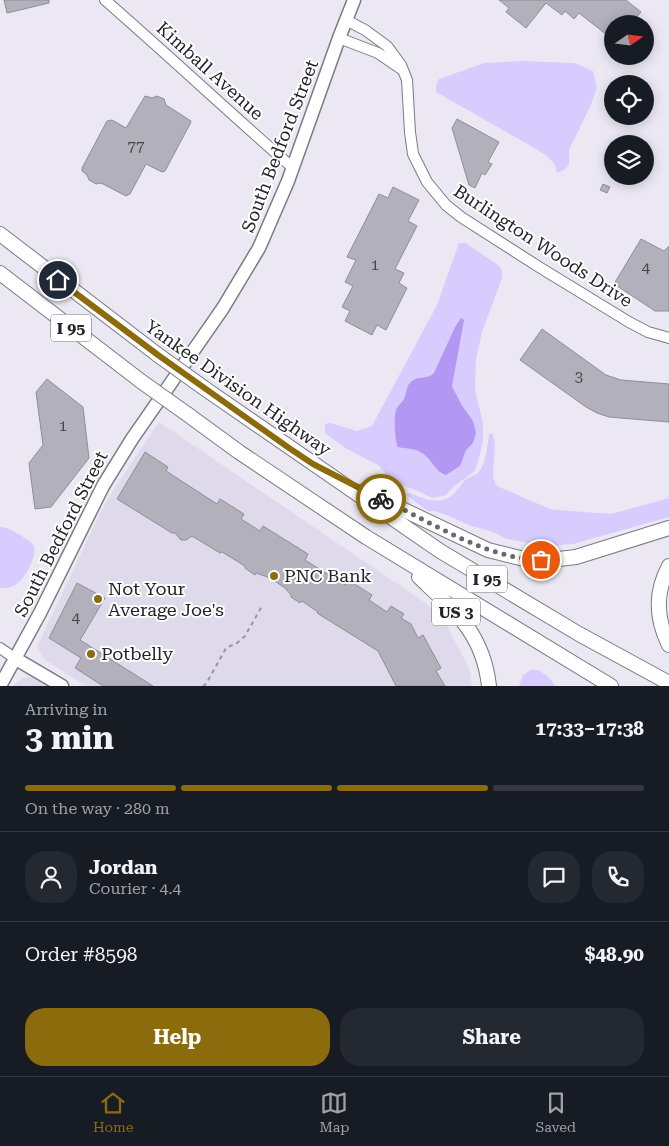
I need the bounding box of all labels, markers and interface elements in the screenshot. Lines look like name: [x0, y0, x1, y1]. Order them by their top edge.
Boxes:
north arrow: [604, 15, 654, 65]
map controls: [604, 15, 654, 185]
street label: Kimball Avenue: [153, 17, 268, 124]
street label: South Bedford Street: [237, 56, 322, 235]
button: locate: [604, 75, 654, 125]
button: layers: [604, 135, 654, 185]
house number: 77: [128, 137, 144, 155]
street label: Burlington Woods Drive: [450, 180, 637, 311]
house number: 1: [371, 256, 379, 274]
pin: [37, 259, 79, 301]
house number: 4: [642, 259, 651, 277]
icon: home: [44, 266, 72, 294]
road number: I 95: [51, 314, 91, 342]
street label: Yankee Division Highway: [141, 315, 335, 460]
house number: 3: [575, 368, 583, 386]
house number: 1: [59, 417, 67, 435]
street label: South Bedford Street: [10, 447, 112, 620]
courier: [356, 474, 406, 524]
icon: bike: [367, 485, 395, 513]
pin: [520, 539, 562, 581]
icon: bag: [527, 546, 555, 574]
place label: PNC Bank: [284, 565, 372, 586]
road number: I 95: [467, 566, 507, 592]
marker: PNC Bank: [268, 570, 280, 582]
place label: Not Your Average Joe's: [108, 578, 224, 620]
marker: Not Your Average Joe's: [92, 593, 104, 605]
road number: US 3: [432, 598, 480, 626]
house number: 4: [72, 609, 81, 627]
place label: Potbelly: [101, 643, 173, 664]
marker: Potbelly: [85, 648, 97, 660]
text: Arriving in: [25, 700, 108, 719]
text: 17:33–17:38: [535, 717, 644, 740]
text: 3 min: [25, 719, 114, 757]
text: On the way · 280 m: [25, 799, 170, 818]
button: person: [25, 851, 77, 903]
button: chat: [528, 851, 580, 903]
button: phone: [592, 851, 644, 903]
text: Jordan: [89, 856, 158, 879]
text: Courier · 4.4: [89, 879, 182, 898]
text: Order #8598: [25, 943, 137, 966]
text: $48.90: [585, 943, 644, 966]
button: Help: [25, 1008, 330, 1066]
button: Share: [340, 1008, 644, 1066]
tab: Home: [93, 1089, 134, 1135]
tab: Map: [320, 1089, 349, 1135]
tab: Saved: [535, 1089, 576, 1135]

